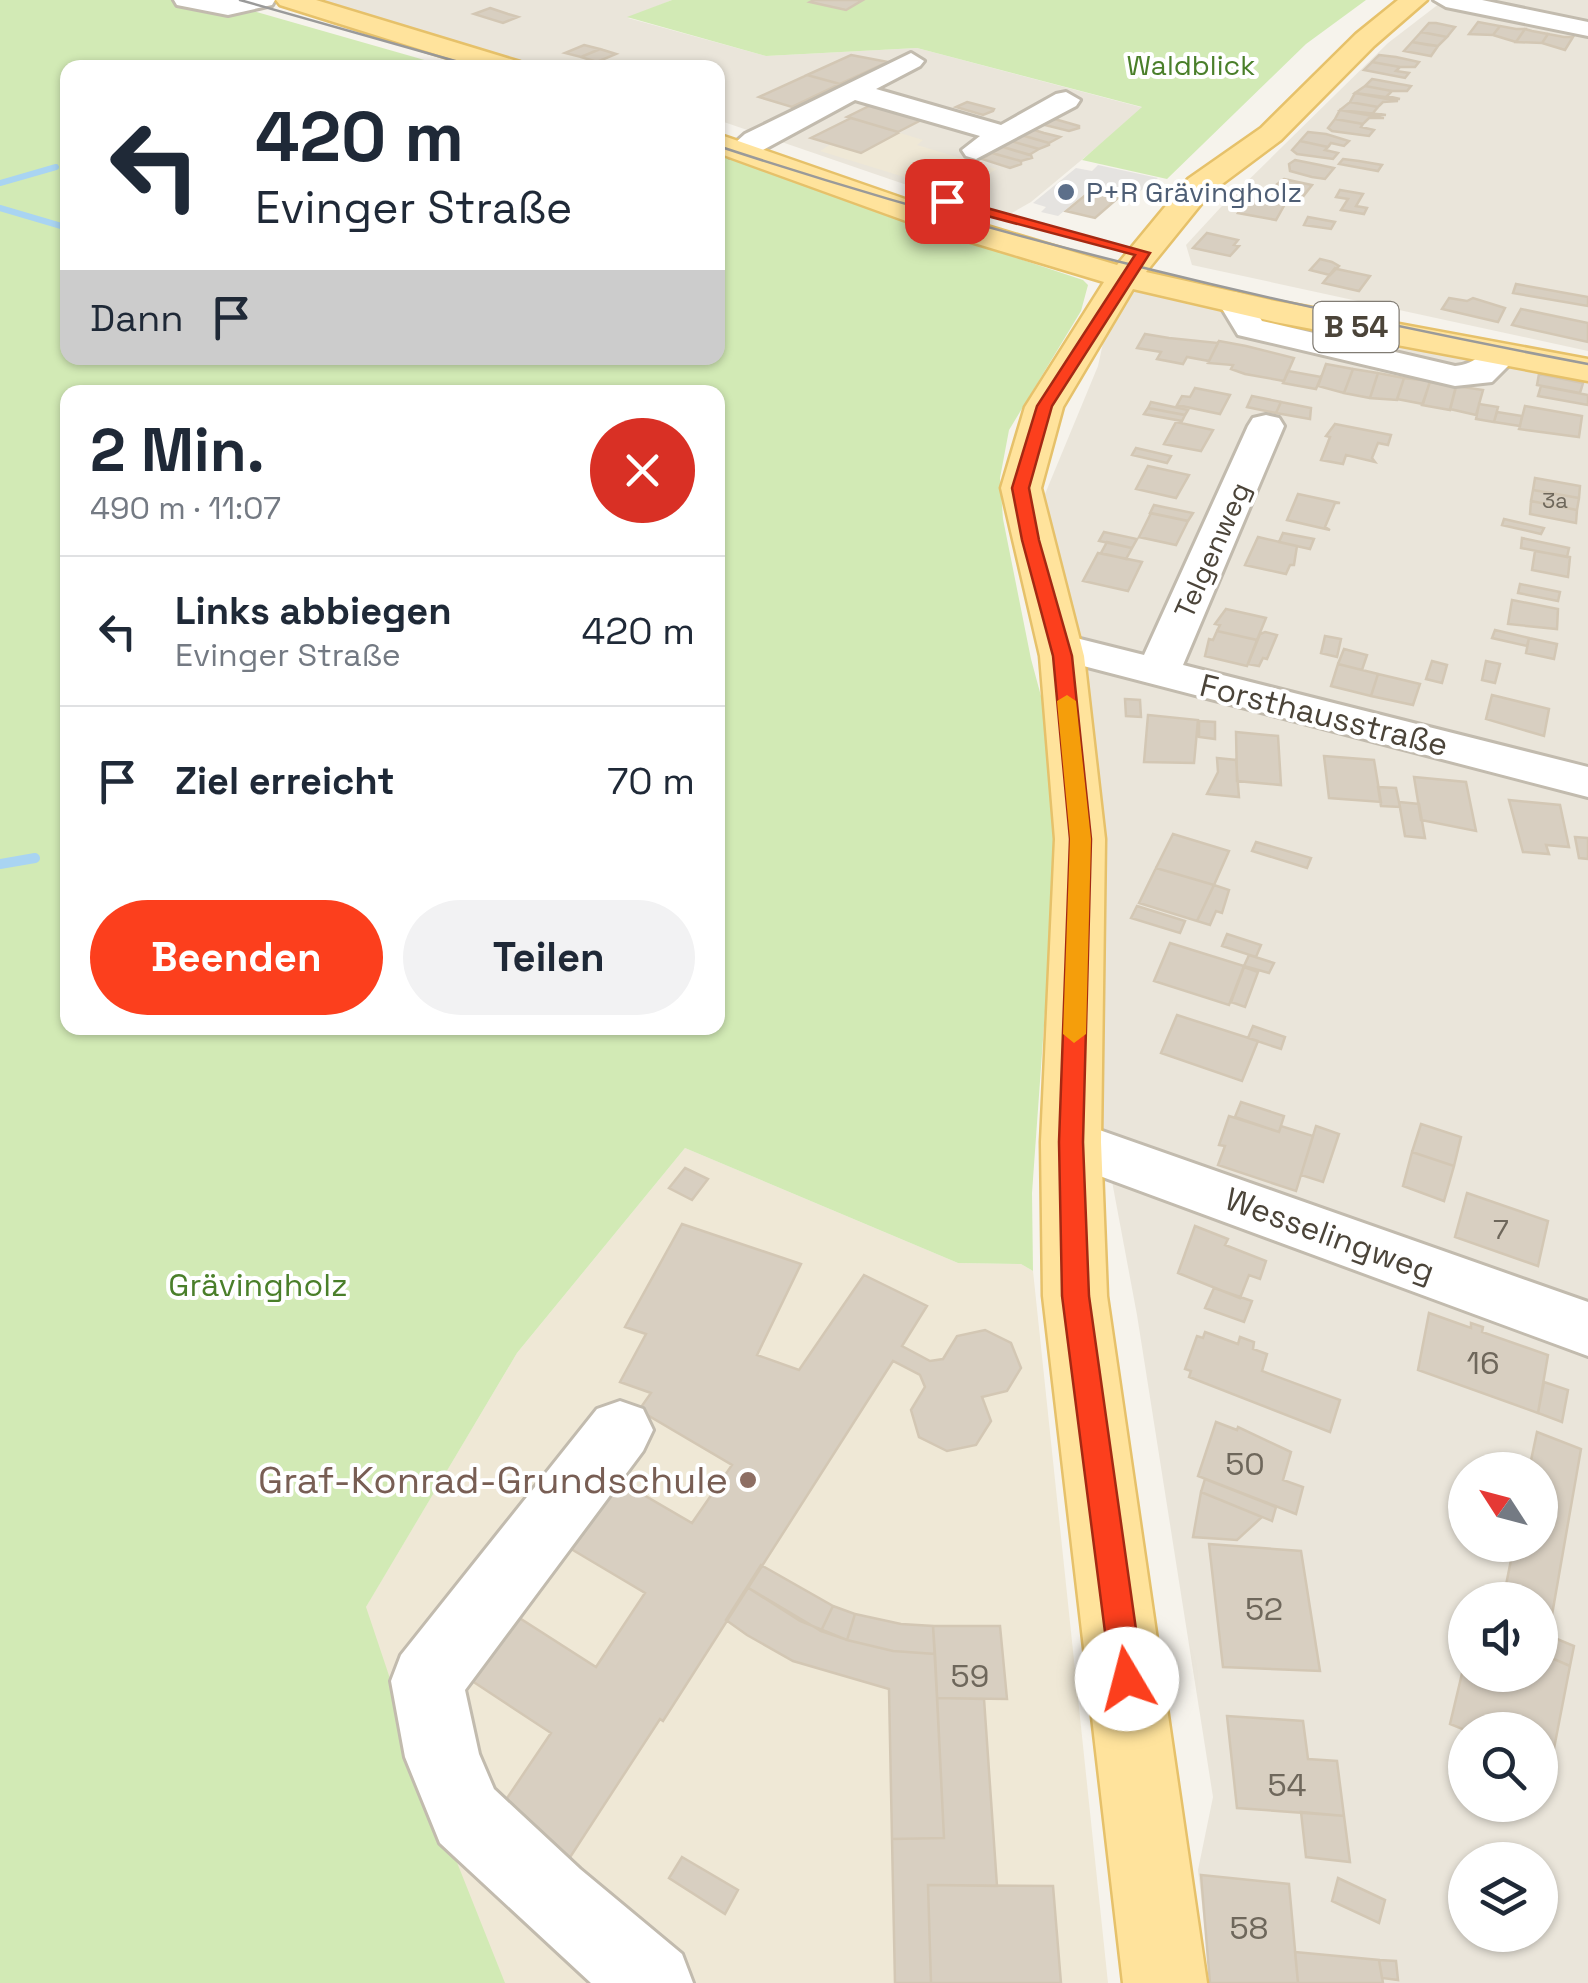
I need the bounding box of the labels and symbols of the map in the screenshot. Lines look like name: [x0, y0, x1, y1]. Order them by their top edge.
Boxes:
park label: Waldblick: [1127, 47, 1255, 83]
pin: [905, 159, 990, 244]
place label: P+R Grävingholz: [1086, 174, 1302, 210]
marker: P+R Grävingholz: [1055, 181, 1077, 203]
road number: B 54: [1314, 302, 1398, 352]
street label: Telgenweg: [1166, 476, 1258, 624]
house number: 3a: [1542, 486, 1568, 514]
street label: Forsthausstraße: [1196, 665, 1452, 765]
street label: Wesselingweg: [1220, 1179, 1440, 1291]
house number: 7: [1493, 1211, 1509, 1247]
park label: Grävingholz: [168, 1265, 348, 1305]
house number: 16: [1467, 1343, 1499, 1383]
house number: 50: [1225, 1444, 1265, 1484]
north arrow: [1448, 1452, 1558, 1562]
place label: Graf-Konrad-Grundschule: [258, 1456, 728, 1504]
marker: Graf-Konrad-Grundschule: [737, 1469, 759, 1491]
house number: 52: [1245, 1589, 1283, 1629]
position arrow: [1075, 1627, 1179, 1731]
house number: 59: [951, 1656, 989, 1696]
house number: 54: [1267, 1765, 1307, 1805]
house number: 58: [1229, 1908, 1269, 1948]

